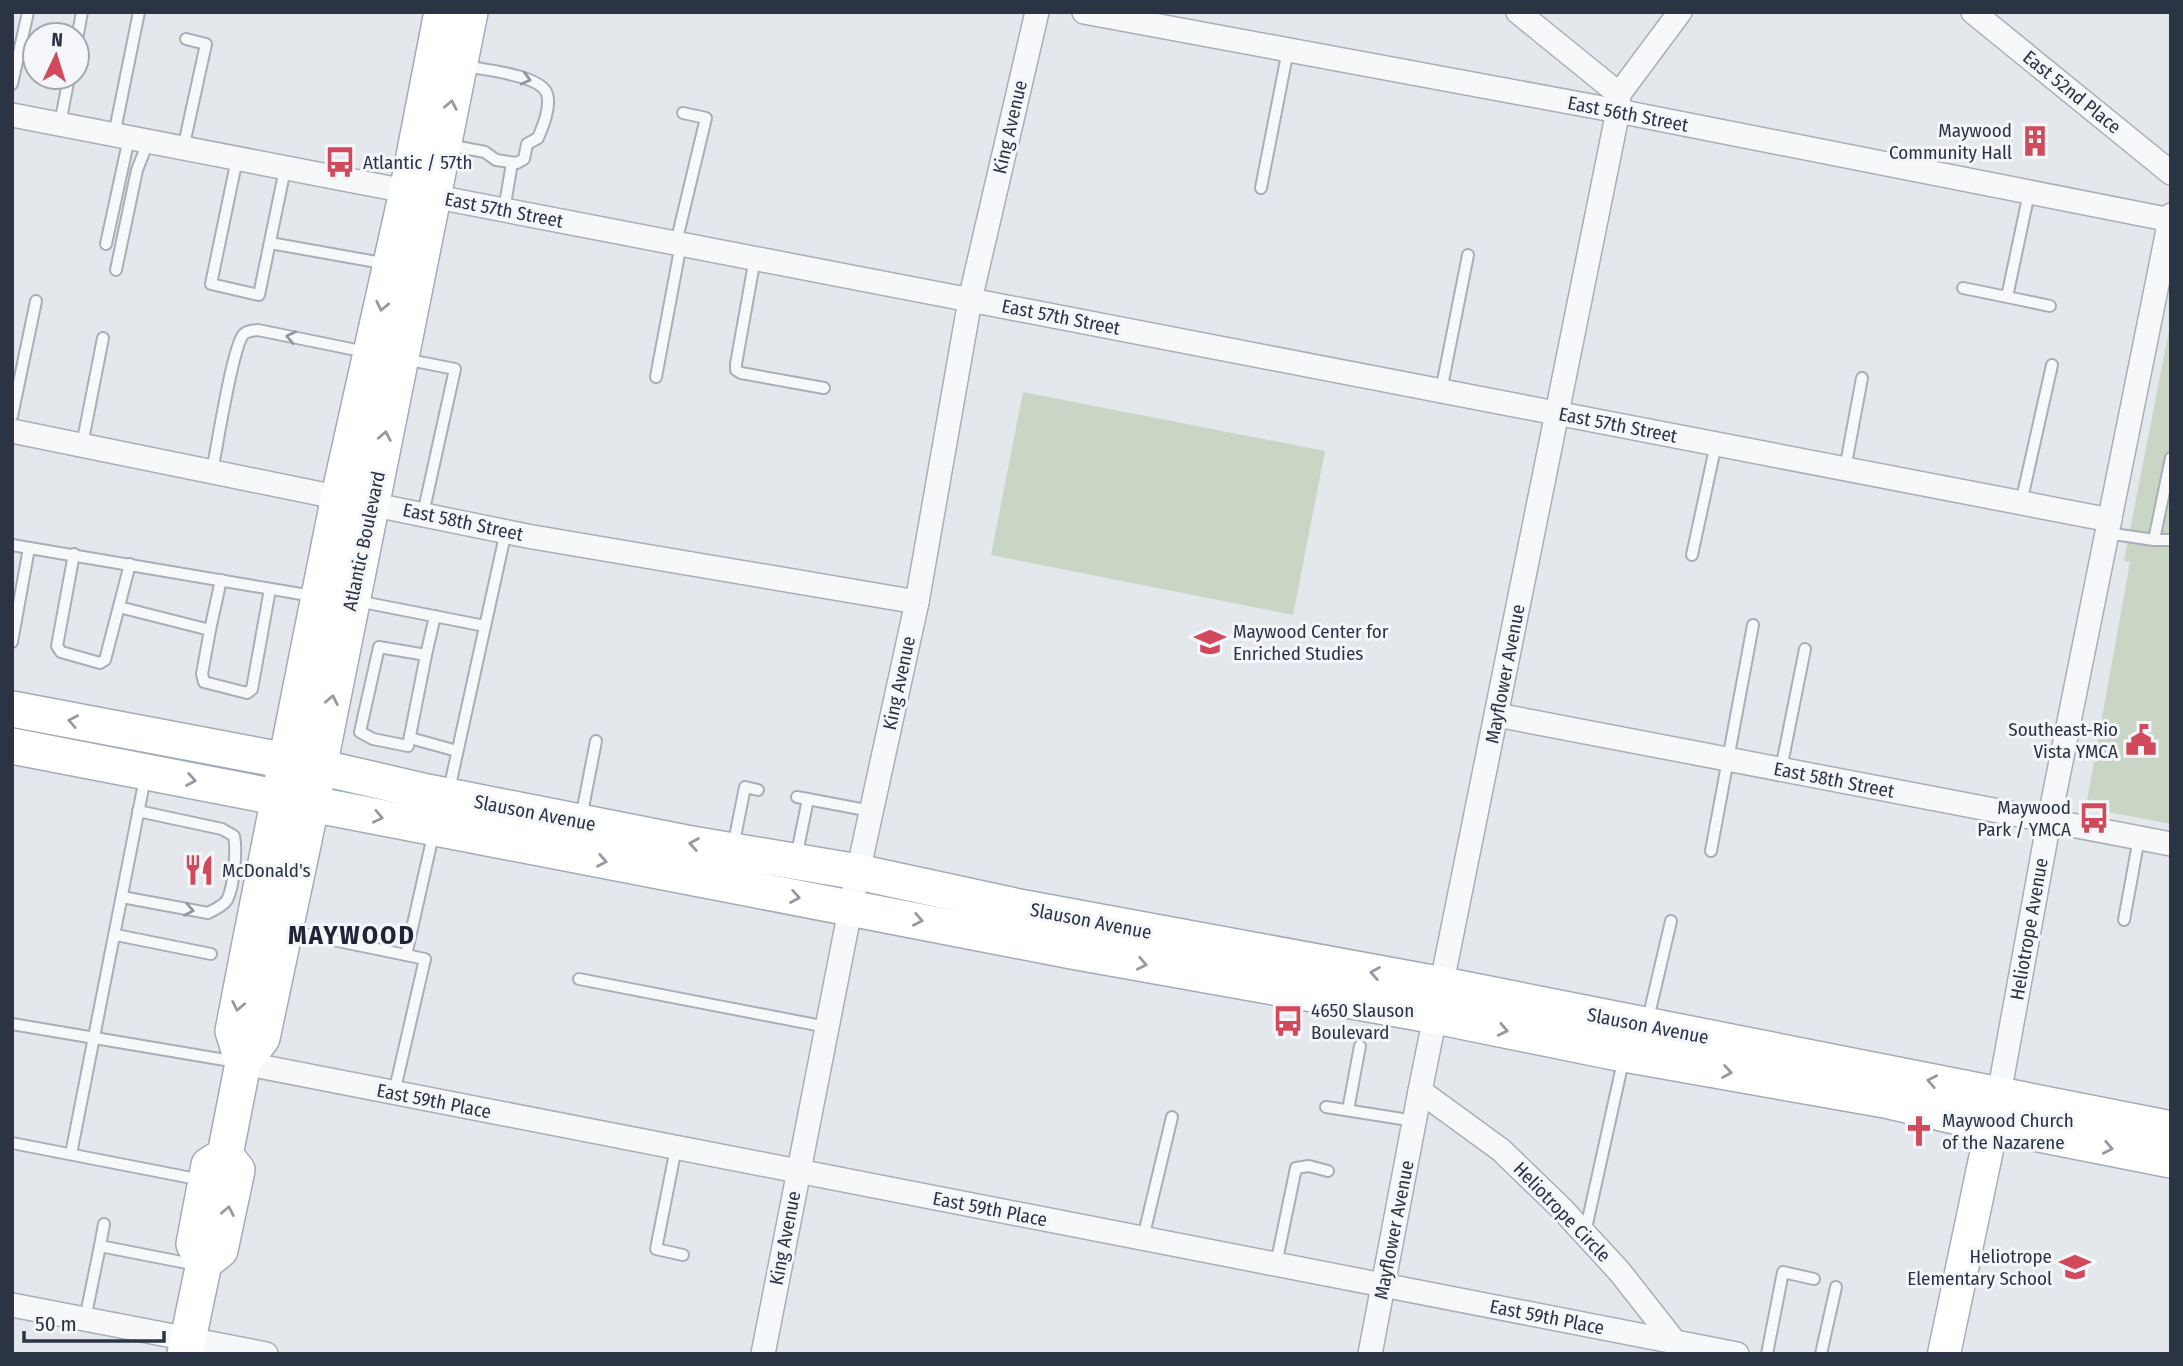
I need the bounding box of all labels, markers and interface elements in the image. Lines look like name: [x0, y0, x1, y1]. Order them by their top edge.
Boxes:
north arrow: [21, 21, 91, 91]
text: N: [51, 28, 64, 51]
street label: East 52nd Place: [2018, 46, 2126, 138]
one-way arrow: [519, 71, 531, 86]
street label: King Avenue: [988, 78, 1032, 176]
street label: East 56th Street: [1566, 91, 1691, 137]
one-way arrow: [443, 99, 458, 111]
place label: Maywood Community Hall: [1889, 119, 2012, 164]
building icon: Maywood Community Hall: [2018, 124, 2052, 158]
bus stop icon: Atlantic / 57th: [323, 145, 357, 179]
place label: Atlantic / 57th: [363, 151, 472, 174]
street label: East 57th Street: [443, 187, 566, 233]
street label: East 57th Street: [1000, 294, 1123, 340]
one-way arrow: [375, 300, 390, 312]
one-way arrow: [285, 330, 297, 345]
street label: East 57th Street: [1557, 402, 1680, 448]
one-way arrow: [377, 430, 392, 442]
street label: Atlantic Boulevard: [338, 469, 390, 613]
street label: East 58th Street: [401, 498, 526, 546]
street label: Mayflower Avenue: [1480, 602, 1530, 746]
place label: Maywood Center for Enriched Studies: [1233, 620, 1389, 665]
school or university icon: Maywood Center for Enriched Studies: [1193, 625, 1227, 659]
street label: King Avenue: [878, 634, 920, 732]
one-way arrow: [323, 694, 338, 706]
one-way arrow: [67, 714, 79, 729]
place label: Southeast-Rio Vista YMCA: [2008, 718, 2118, 763]
public building icon: Southeast-Rio Vista YMCA: [2124, 723, 2158, 757]
street label: East 58th Street: [1772, 757, 1897, 803]
one-way arrow: [185, 772, 197, 787]
street label: Slauson Avenue: [472, 790, 598, 836]
place label: Maywood Park / YMCA: [1977, 796, 2071, 841]
bus stop icon: Maywood Park / YMCA: [2077, 801, 2111, 835]
one-way arrow: [372, 808, 384, 823]
one-way arrow: [689, 837, 700, 852]
restaurant icon: McDonald's: [182, 853, 216, 887]
one-way arrow: [596, 853, 607, 868]
street label: Heliotrope Avenue: [2005, 856, 2053, 1002]
place label: McDonald's: [222, 859, 311, 882]
one-way arrow: [789, 889, 801, 904]
street label: Slauson Avenue: [1028, 898, 1154, 944]
one-way arrow: [183, 901, 195, 916]
one-way arrow: [912, 912, 924, 927]
district label: MAYWOOD: [288, 920, 416, 951]
one-way arrow: [1135, 955, 1147, 970]
one-way arrow: [1370, 967, 1382, 982]
place label: 4650 Slauson Boulevard: [1311, 999, 1414, 1044]
one-way arrow: [231, 1000, 246, 1012]
street label: Slauson Avenue: [1585, 1003, 1711, 1049]
bus stop icon: 4650 Slauson Boulevard: [1271, 1004, 1305, 1038]
one-way arrow: [1497, 1021, 1509, 1036]
one-way arrow: [1721, 1064, 1733, 1079]
one-way arrow: [1926, 1074, 1938, 1089]
street label: East 59th Place: [375, 1079, 493, 1123]
place label: Maywood Church of the Nazarene: [1942, 1109, 2074, 1154]
church icon: Maywood Church of the Nazarene: [1902, 1114, 1936, 1148]
one-way arrow: [2102, 1139, 2114, 1154]
street label: Heliotrope Circle: [1509, 1157, 1615, 1267]
street label: Mayflower Avenue: [1369, 1158, 1419, 1302]
street label: East 59th Place: [931, 1187, 1049, 1231]
street label: King Avenue: [765, 1189, 805, 1287]
one-way arrow: [220, 1205, 235, 1217]
place label: Heliotrope Elementary School: [1907, 1245, 2052, 1290]
school or university icon: Heliotrope Elementary School: [2058, 1250, 2092, 1284]
street label: East 59th Place: [1488, 1295, 1606, 1339]
scale bar: [24, 1300, 164, 1344]
text: 50 m: [35, 1311, 77, 1337]

